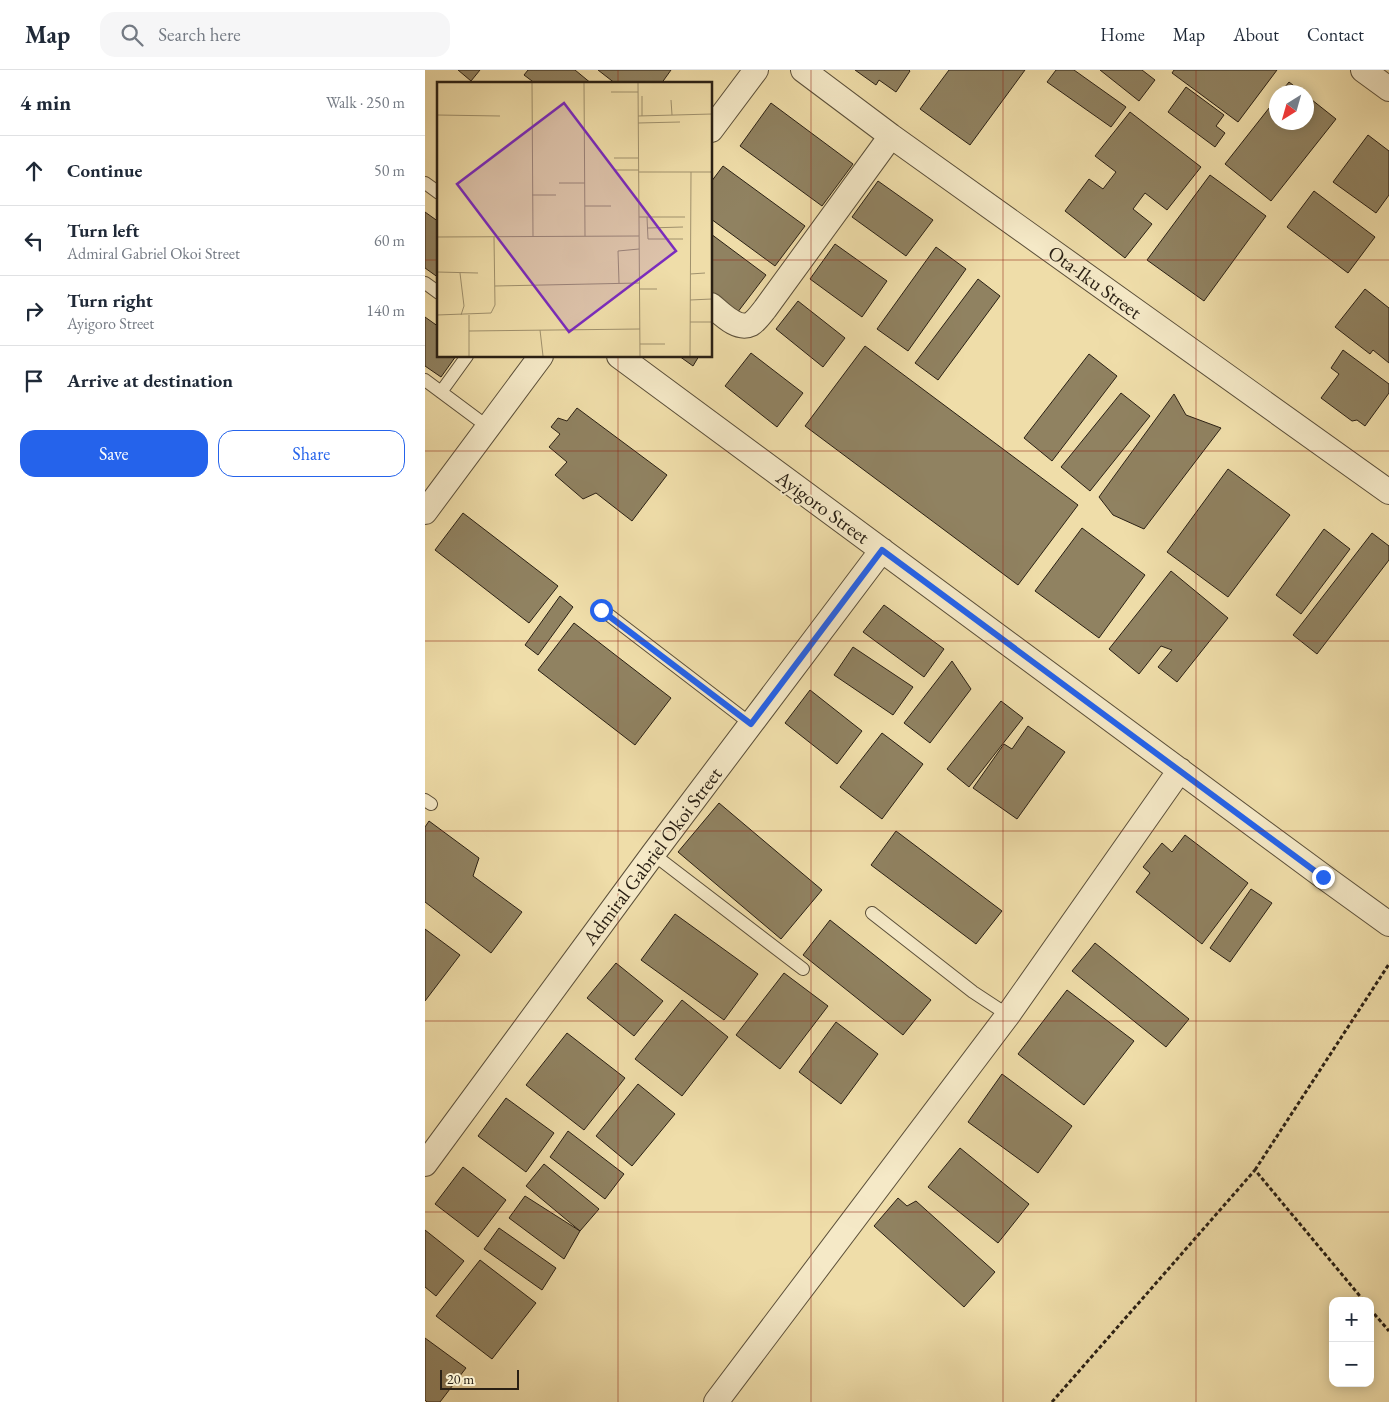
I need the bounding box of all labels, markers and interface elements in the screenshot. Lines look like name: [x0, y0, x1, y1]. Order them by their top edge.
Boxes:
search box: [100, 12, 450, 57]
text: Map: [25, 19, 70, 50]
icon: search: [118, 21, 146, 49]
text: Search here: [158, 22, 241, 47]
text: Home: [1100, 23, 1145, 46]
text: Map: [1173, 23, 1205, 46]
text: About: [1233, 23, 1279, 46]
text: Contact: [1307, 23, 1364, 46]
inset map: [437, 82, 713, 358]
north arrow: [1269, 85, 1314, 130]
text: 4 min: [20, 89, 71, 116]
text: Walk · 250 m: [326, 92, 405, 113]
icon: ahead: [20, 157, 48, 185]
text: Continue: [67, 158, 142, 183]
text: 50 m: [374, 160, 405, 181]
text: Turn left: [67, 218, 139, 243]
icon: left: [20, 227, 48, 255]
text: 60 m: [374, 230, 405, 251]
street label: Ota-Iku Street: [1043, 239, 1148, 325]
text: Admiral Gabriel Okoi Street: [67, 243, 240, 264]
text: Turn right: [67, 288, 153, 313]
icon: right: [20, 297, 48, 325]
text: 140 m: [366, 300, 405, 321]
text: Ayigoro Street: [67, 313, 154, 334]
icon: arrive: [20, 367, 48, 395]
text: Arrive at destination: [67, 368, 233, 393]
button: Save: [20, 430, 208, 477]
button: Share: [218, 430, 405, 477]
street label: Ayigoro Street: [770, 464, 875, 550]
route start: [590, 599, 613, 622]
street label: Admiral Gabriel Okoi Street: [576, 761, 728, 951]
route end: [1312, 866, 1335, 889]
map controls: [1329, 1297, 1374, 1387]
button: +: [1329, 1297, 1374, 1342]
button: −: [1329, 1342, 1374, 1387]
scale bar: [440, 1367, 519, 1390]
text: 20 m: [447, 1370, 474, 1388]

